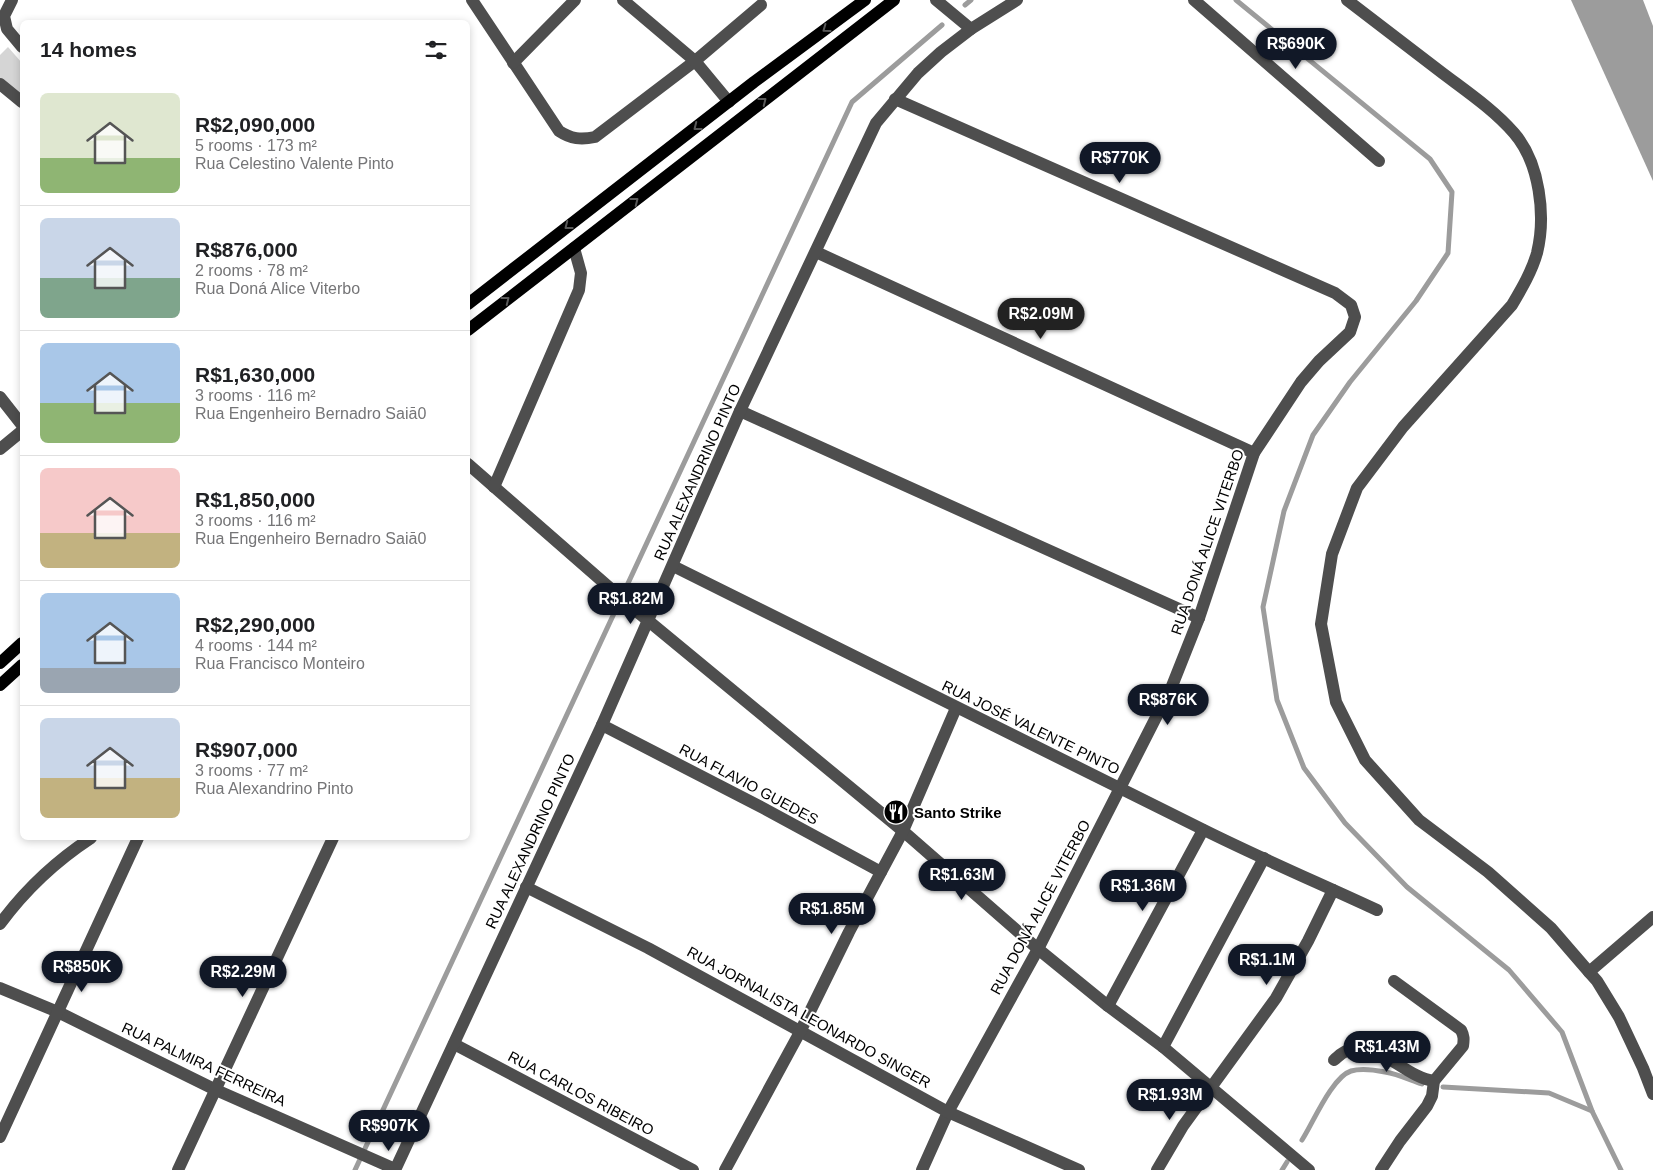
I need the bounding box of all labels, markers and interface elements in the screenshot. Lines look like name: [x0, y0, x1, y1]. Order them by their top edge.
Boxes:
one-way arrow: [822, 23, 832, 32]
pin: R$690K: [1255, 28, 1337, 70]
text: R$690K: [1267, 35, 1325, 52]
icon: filters: [422, 36, 450, 64]
text: 14 homes: [40, 38, 137, 61]
one-way arrow: [757, 99, 766, 107]
icon: home: [80, 113, 140, 173]
text: R$2,090,000: [195, 113, 315, 136]
one-way arrow: [693, 121, 702, 130]
text: 5 rooms · 173 m²: [195, 137, 317, 154]
pin: R$770K: [1079, 142, 1161, 184]
text: R$770K: [1091, 149, 1149, 166]
text: Rua Celestino Valente Pinto: [195, 155, 394, 172]
one-way arrow: [629, 197, 638, 206]
one-way arrow: [564, 220, 574, 229]
icon: home: [80, 238, 140, 298]
text: R$876,000: [195, 238, 298, 261]
text: 2 rooms · 78 m²: [195, 262, 308, 279]
text: Rua Doná Alice Viterbo: [195, 280, 360, 297]
one-way arrow: [500, 297, 510, 306]
pin: R$2.09M: [995, 298, 1087, 340]
text: R$2.09M: [1009, 305, 1073, 322]
icon: home: [80, 363, 140, 423]
text: R$1,630,000: [195, 363, 315, 386]
street label: RUA ALEXANDRINO PINTO: [650, 381, 744, 563]
text: 3 rooms · 116 m²: [195, 387, 316, 404]
text: Rua Engenheiro Bernadro Saiā0: [195, 405, 426, 422]
street label: RUA DONÁ ALICE VITERBO: [1167, 447, 1247, 637]
icon: home: [80, 488, 140, 548]
text: R$1,850,000: [195, 488, 315, 511]
text: 3 rooms · 116 m²: [195, 512, 316, 529]
text: Rua Engenheiro Bernadro Saiā0: [195, 530, 426, 547]
pin: R$1.82M: [585, 582, 677, 625]
text: R$1.82M: [599, 590, 663, 607]
icon: home: [80, 613, 140, 673]
text: R$2,290,000: [195, 613, 315, 636]
text: 4 rooms · 144 m²: [195, 637, 317, 654]
text: Rua Francisco Monteiro: [195, 655, 365, 672]
street label: RUA JOSÉ VALENTE PINTO: [939, 677, 1123, 777]
pin: R$876K: [1127, 684, 1209, 726]
text: R$876K: [1139, 691, 1197, 708]
icon: home: [80, 738, 140, 798]
text: R$907,000: [195, 738, 298, 761]
street label: RUA FLAVIO GUEDES: [677, 740, 821, 828]
street label: RUA ALEXANDRINO PINTO: [482, 751, 578, 931]
text: 3 rooms · 77 m²: [195, 762, 308, 779]
text: Rua Alexandrino Pinto: [195, 780, 353, 797]
restaurant icon: Santo Strike: [883, 799, 909, 825]
place label: Santo Strike: [914, 804, 1002, 821]
street label: RUA DONÁ ALICE VITERBO: [987, 817, 1093, 997]
pin: R$1.63M: [916, 858, 1008, 901]
text: R$1.63M: [930, 866, 994, 883]
pin: R$1.36M: [1097, 870, 1189, 912]
text: R$1.36M: [1111, 877, 1175, 894]
pin: R$1.85M: [786, 892, 878, 935]
text: R$1.85M: [800, 900, 864, 917]
street label: RUA JORNALISTA LEONARDO SINGER: [684, 943, 934, 1091]
pin: R$1.1M: [1226, 944, 1308, 986]
pin: R$850K: [41, 950, 123, 993]
text: R$1.1M: [1239, 951, 1295, 968]
pin: R$2.29M: [197, 956, 289, 998]
text: R$850K: [53, 958, 111, 975]
text: R$2.29M: [211, 963, 275, 980]
street label: RUA PALMIRA FERREIRA: [119, 1018, 289, 1110]
pin: R$1.43M: [1341, 1030, 1433, 1073]
text: R$1.43M: [1355, 1038, 1419, 1055]
street label: RUA CARLOS RIBEIRO: [505, 1047, 657, 1139]
pin: R$1.93M: [1124, 1078, 1216, 1121]
text: R$1.93M: [1138, 1086, 1202, 1103]
pin: R$907K: [348, 1110, 430, 1152]
text: R$907K: [360, 1117, 418, 1134]

